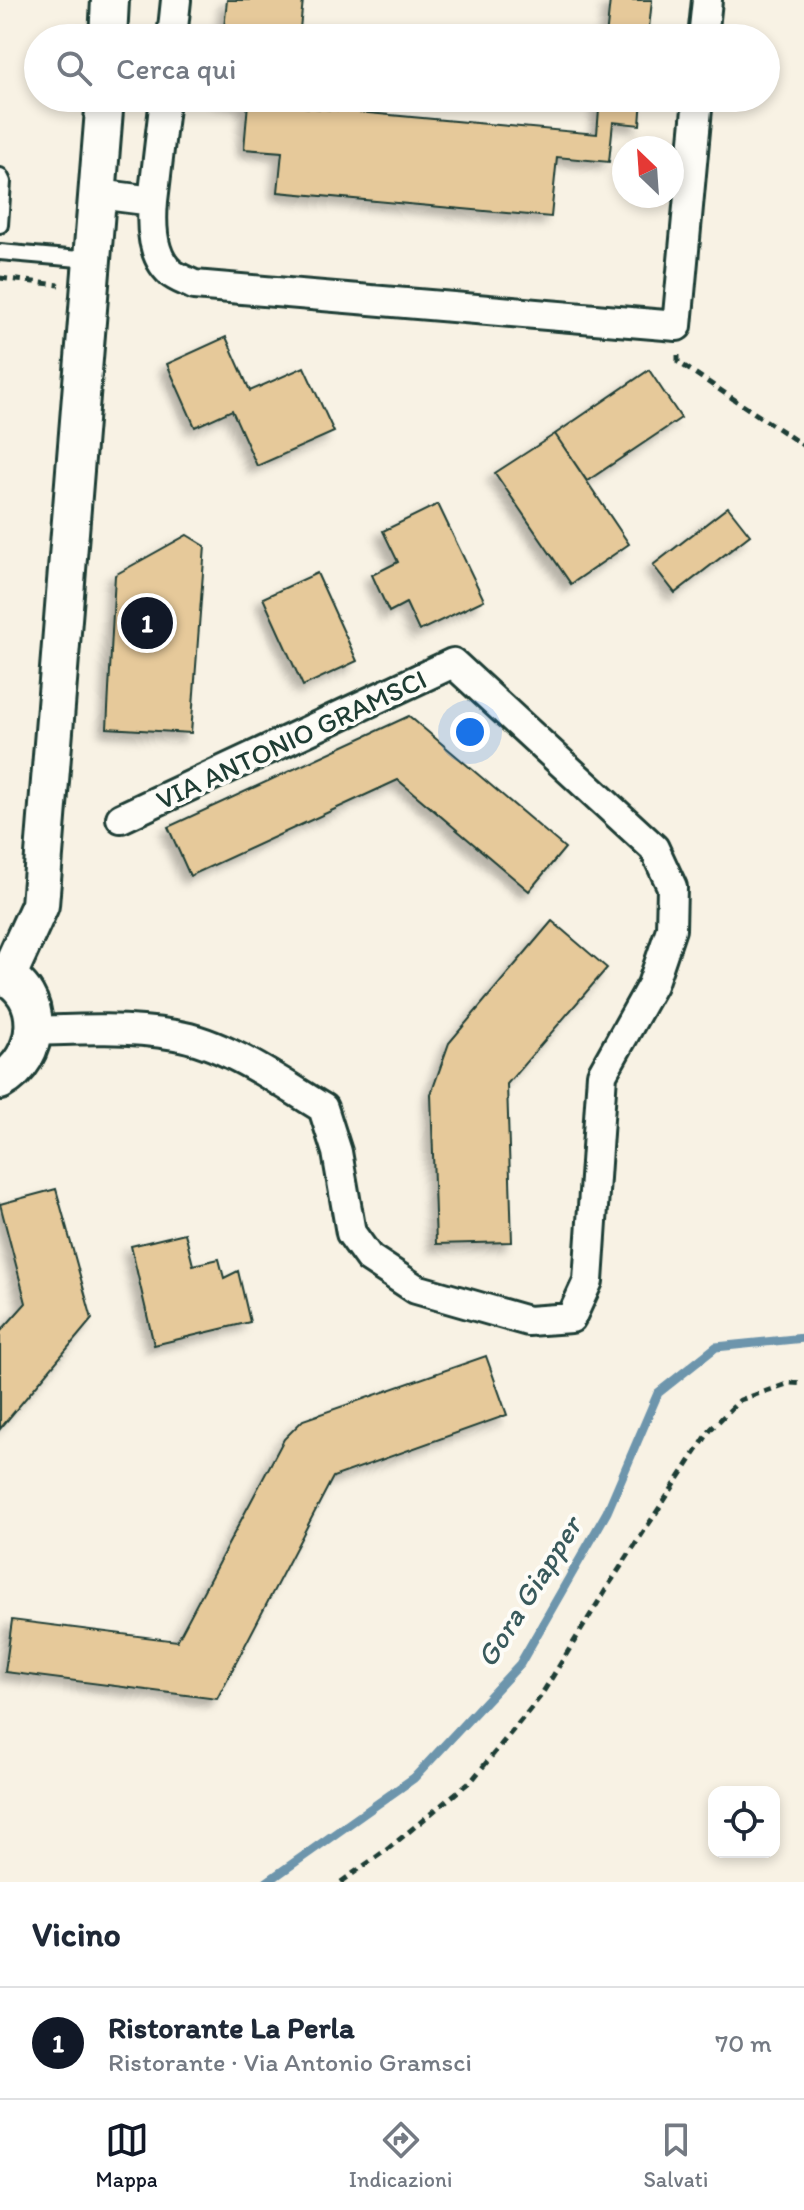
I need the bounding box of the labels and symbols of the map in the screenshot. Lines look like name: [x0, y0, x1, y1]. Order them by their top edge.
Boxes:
north arrow: [612, 136, 684, 208]
pin: 1: [121, 593, 173, 653]
street label: VIA ANTONIO GRAMSCI: [150, 661, 432, 817]
your location: [450, 712, 490, 752]
water label: Gora Giapper: [468, 1507, 591, 1674]

